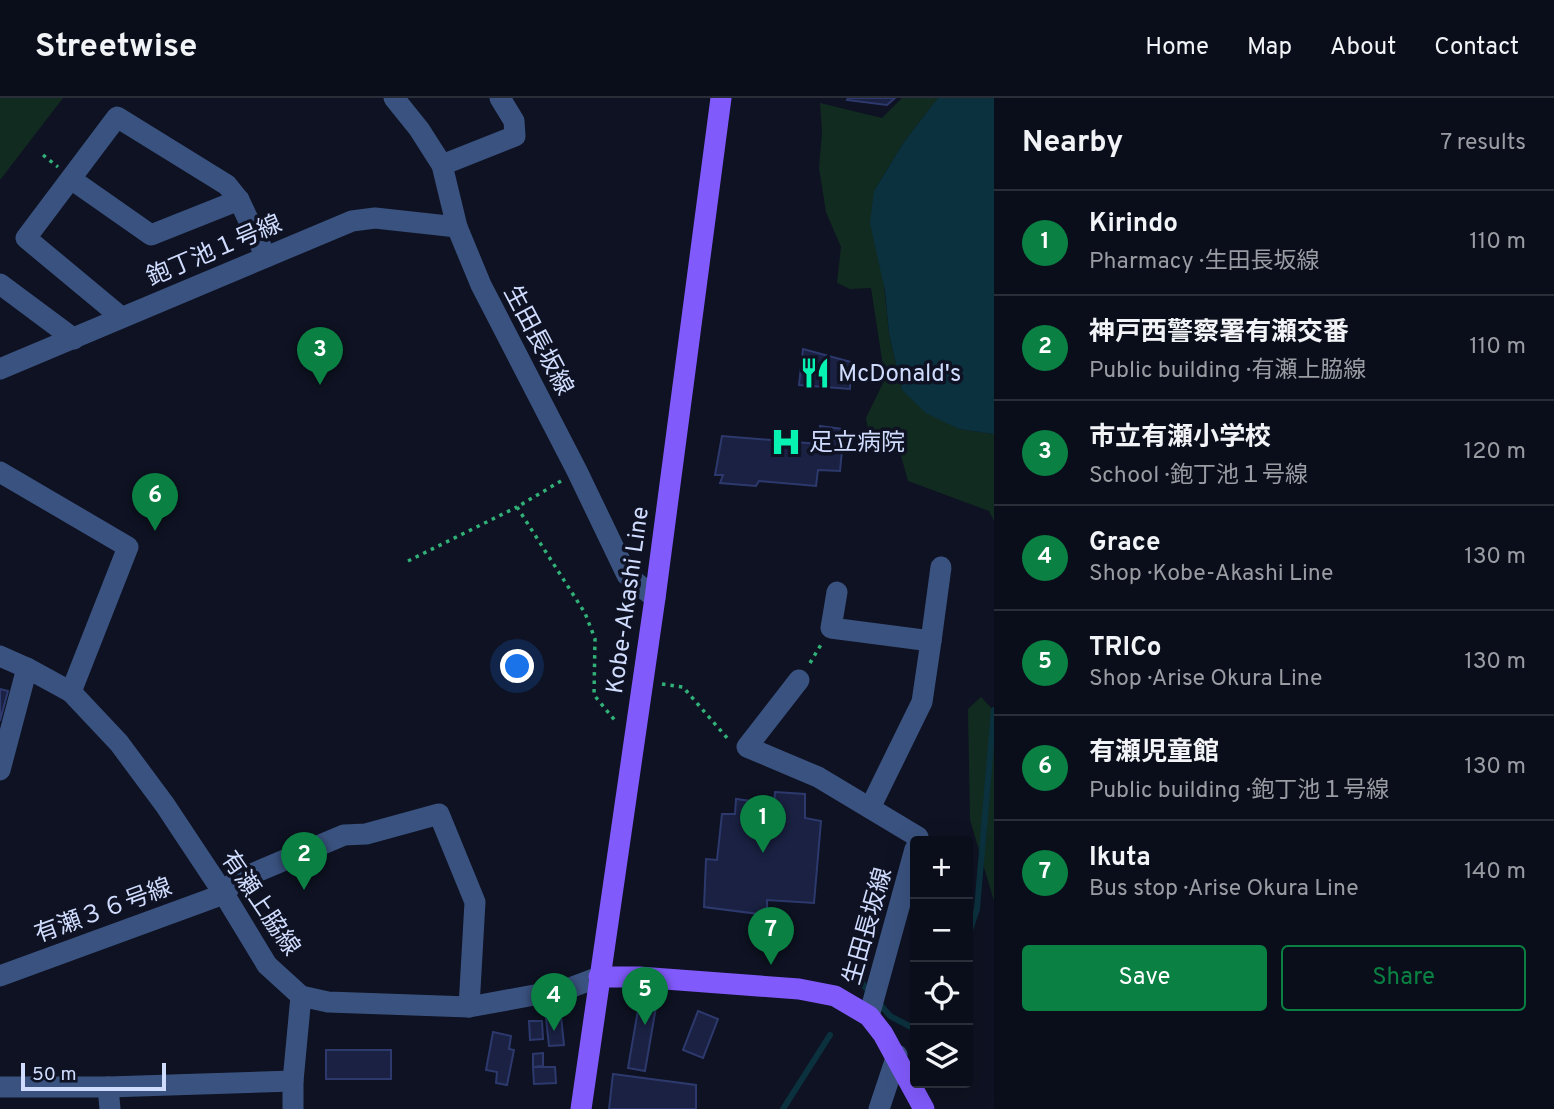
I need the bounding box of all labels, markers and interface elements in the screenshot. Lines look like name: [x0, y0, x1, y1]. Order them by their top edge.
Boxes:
text: Streetwise: [35, 27, 197, 69]
text: Home: [1145, 33, 1209, 63]
text: Map: [1247, 33, 1292, 63]
text: About: [1330, 33, 1396, 63]
text: Contact: [1434, 33, 1519, 63]
text: Nearby: [1022, 125, 1123, 162]
text: 7 results: [1440, 129, 1526, 158]
text: Kirindo: [1089, 208, 1178, 241]
street label: 鉋丁池１号線: [143, 210, 287, 294]
text: 1: [1040, 228, 1050, 257]
text: 110 m: [1469, 228, 1526, 257]
text: Pharmacy · 生田長坂線: [1089, 248, 1319, 277]
street label: 生田長坂線: [496, 281, 579, 401]
text: 神戸西警察署有瀬交番: [1089, 317, 1349, 350]
pin: 3: [297, 327, 343, 385]
text: 2: [1038, 333, 1052, 362]
text: 110 m: [1469, 333, 1526, 362]
restaurant icon: McDonald's: [798, 356, 832, 390]
text: Public building · 有瀬上脇線: [1089, 357, 1366, 386]
place label: McDonald's: [838, 360, 961, 390]
text: 市立有瀬小学校: [1089, 422, 1271, 455]
hospital icon: 足立病院: [769, 425, 803, 459]
place label: 足立病院: [809, 429, 905, 459]
text: 3: [1038, 438, 1052, 467]
text: 120 m: [1464, 438, 1526, 467]
text: School · 鉋丁池１号線: [1089, 462, 1308, 491]
pin: 6: [132, 473, 178, 531]
street label: Kobe-Akashi Line: [601, 505, 657, 696]
text: Grace: [1089, 527, 1160, 560]
text: 4: [1038, 543, 1052, 572]
text: 130 m: [1464, 543, 1526, 572]
text: Shop · Kobe-Akashi Line: [1089, 560, 1333, 589]
text: TRICo: [1089, 632, 1161, 665]
text: 5: [1038, 648, 1052, 677]
text: 130 m: [1464, 648, 1526, 677]
your location: [500, 649, 534, 683]
text: Shop · Arise Okura Line: [1089, 665, 1322, 694]
text: 有瀬児童館: [1089, 737, 1219, 770]
text: 6: [1038, 753, 1052, 782]
text: 130 m: [1464, 753, 1526, 782]
text: Public building · 鉋丁池１号線: [1089, 777, 1389, 806]
pin: 1: [740, 795, 786, 853]
pin: 2: [281, 832, 327, 890]
map controls: [910, 836, 973, 1088]
button: +: [910, 836, 973, 899]
text: Ikuta: [1089, 842, 1151, 875]
street label: 有瀬上脇線: [213, 846, 305, 962]
text: 7: [1039, 858, 1051, 887]
text: 140 m: [1464, 858, 1526, 887]
street label: 生田長坂線: [838, 865, 900, 988]
street label: 有瀬３６号線: [31, 873, 176, 951]
text: Bus stop · Arise Okura Line: [1089, 875, 1359, 904]
button: −: [910, 899, 973, 962]
pin: 7: [748, 907, 794, 965]
button: Save: [1022, 945, 1267, 1011]
button: Share: [1281, 945, 1526, 1011]
button: locate: [910, 962, 973, 1025]
pin: 5: [622, 967, 668, 1025]
pin: 4: [531, 973, 577, 1031]
button: layers: [910, 1025, 973, 1088]
scale bar: [21, 1060, 166, 1092]
text: 50 m: [32, 1063, 77, 1087]

